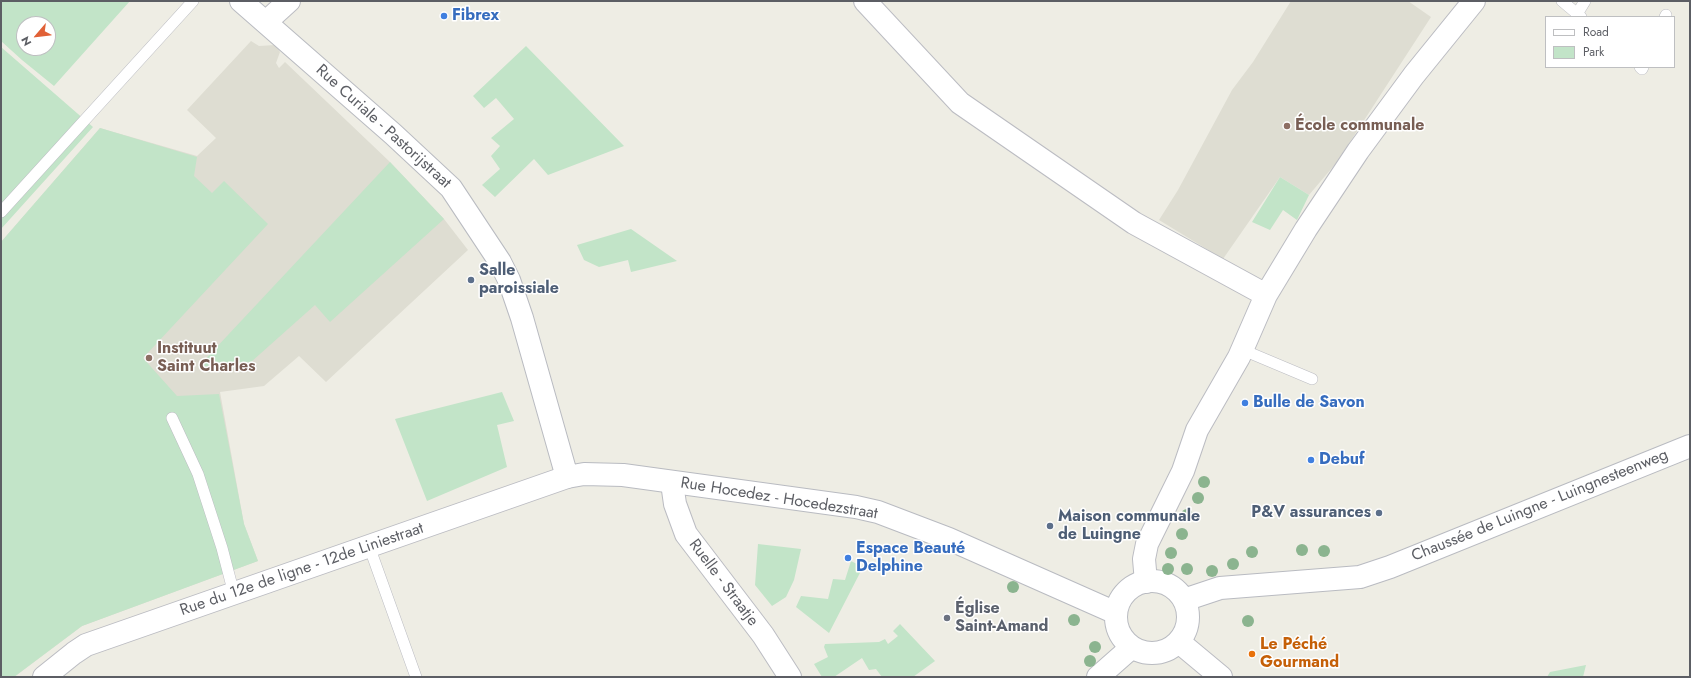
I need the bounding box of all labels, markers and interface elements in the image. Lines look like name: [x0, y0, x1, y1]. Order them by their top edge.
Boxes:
place label: Fibrex: [452, 6, 499, 26]
marker: Fibrex: [439, 11, 449, 21]
north arrow: [16, 16, 56, 56]
legend: [1545, 16, 1675, 68]
text: Road: [1583, 23, 1609, 41]
text: N: [17, 34, 35, 49]
text: Park: [1583, 43, 1604, 61]
street label: Rue Curiale - Pastorijstraat: [311, 61, 455, 193]
place label: École communale: [1295, 116, 1424, 136]
marker: École communale: [1282, 121, 1292, 131]
place label: Salle paroissiale: [479, 261, 559, 299]
marker: Salle paroissiale: [466, 275, 476, 285]
place label: Instituut Saint Charles: [157, 339, 255, 377]
marker: Instituut Saint Charles: [144, 353, 154, 363]
place label: Bulle de Savon: [1253, 393, 1365, 413]
marker: Bulle de Savon: [1240, 398, 1250, 408]
street label: Chaussée de Luingne - Luingnesteenweg: [1409, 446, 1671, 566]
place label: Debuf: [1319, 450, 1364, 470]
marker: Debuf: [1306, 455, 1316, 465]
street label: Rue Hocedez - Hocedezstraat: [679, 474, 879, 524]
place label: P&V assurances: [1251, 503, 1371, 523]
place label: Maison communale de Luingne: [1058, 507, 1200, 545]
marker: P&V assurances: [1374, 508, 1384, 518]
street label: Rue du 12e de ligne - 12de Liniestraat: [178, 519, 426, 621]
marker: Maison communale de Luingne: [1045, 521, 1055, 531]
street label: Ruelle - Straatje: [684, 536, 762, 630]
place label: Espace Beauté Delphine: [856, 539, 965, 577]
marker: Espace Beauté Delphine: [843, 553, 853, 563]
place label: Église Saint-Amand: [955, 599, 1048, 637]
marker: Église Saint-Amand: [942, 613, 952, 623]
place label: Le Péché Gourmand: [1260, 635, 1339, 673]
marker: Le Péché Gourmand: [1247, 649, 1257, 659]

